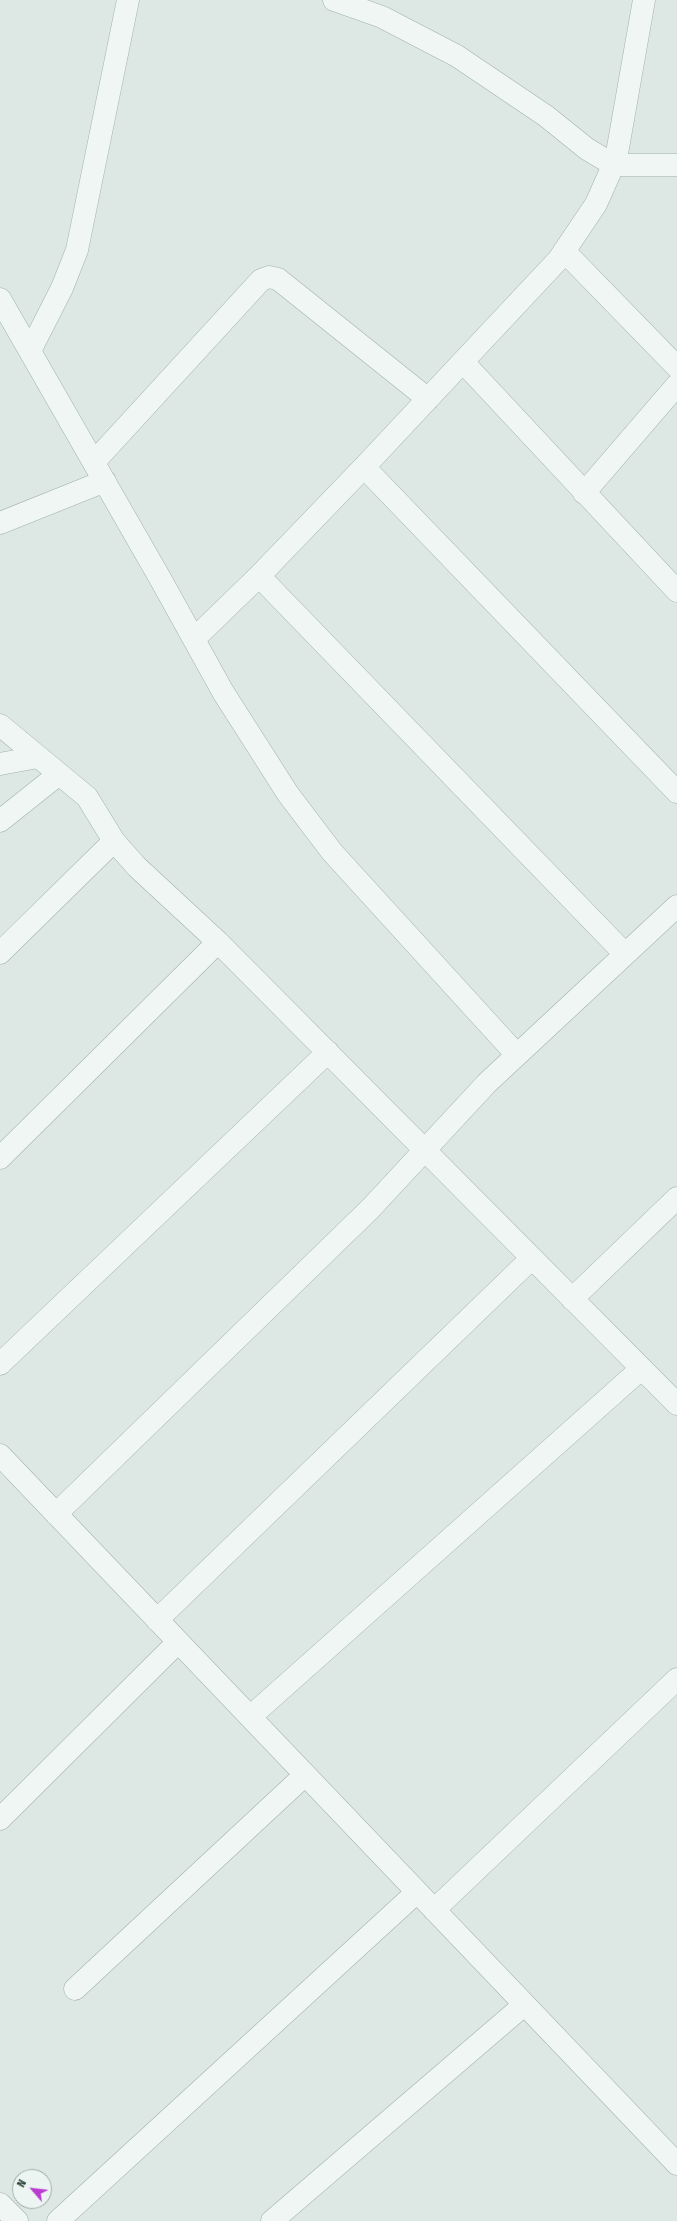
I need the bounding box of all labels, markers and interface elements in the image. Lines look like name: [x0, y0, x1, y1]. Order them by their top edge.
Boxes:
north arrow: [12, 2169, 52, 2209]
text: N: [15, 2178, 29, 2190]

